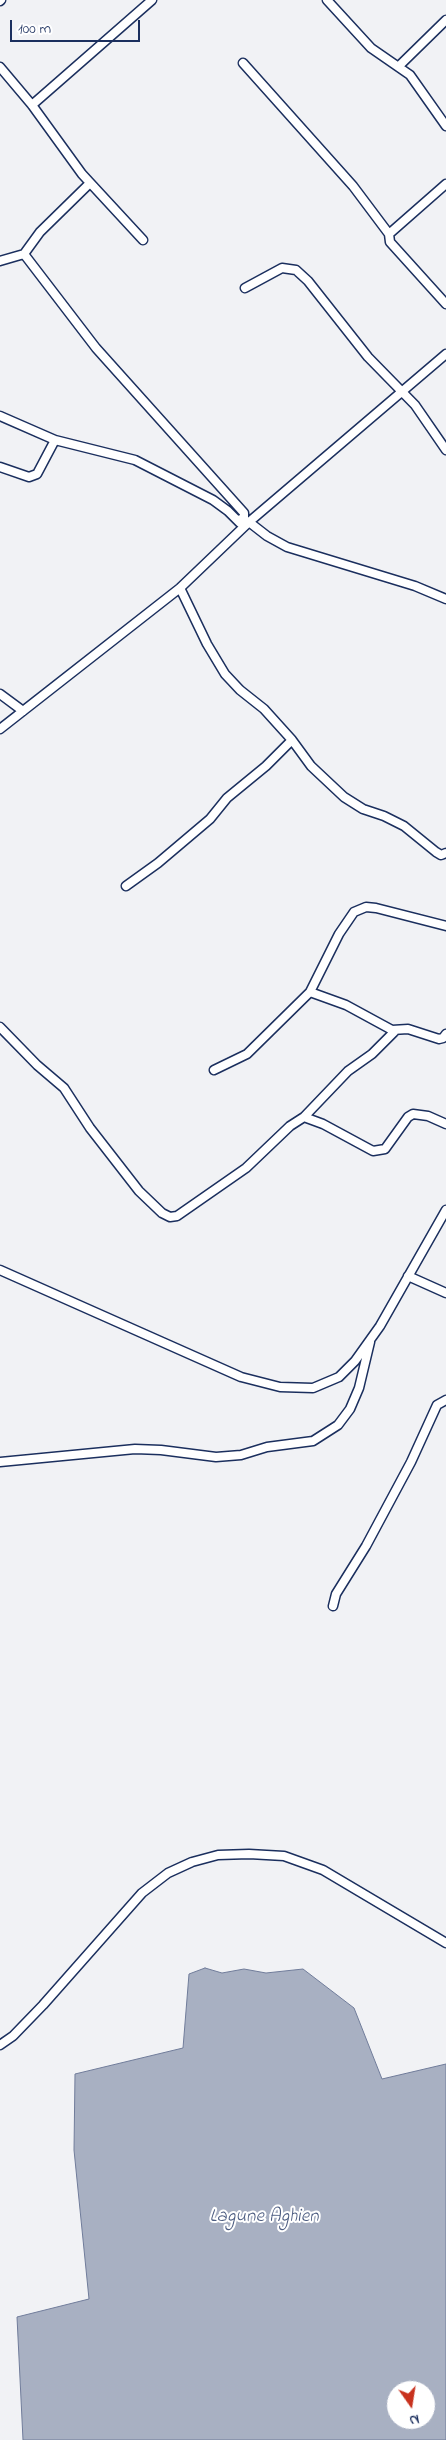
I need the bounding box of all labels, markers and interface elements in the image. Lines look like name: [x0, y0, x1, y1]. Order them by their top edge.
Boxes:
scale bar: [12, 10, 142, 42]
text: 100 m: [18, 18, 51, 40]
water label: Lagune Aghien: [209, 2207, 319, 2229]
north arrow: [386, 2380, 436, 2430]
text: N: [407, 2408, 421, 2430]

